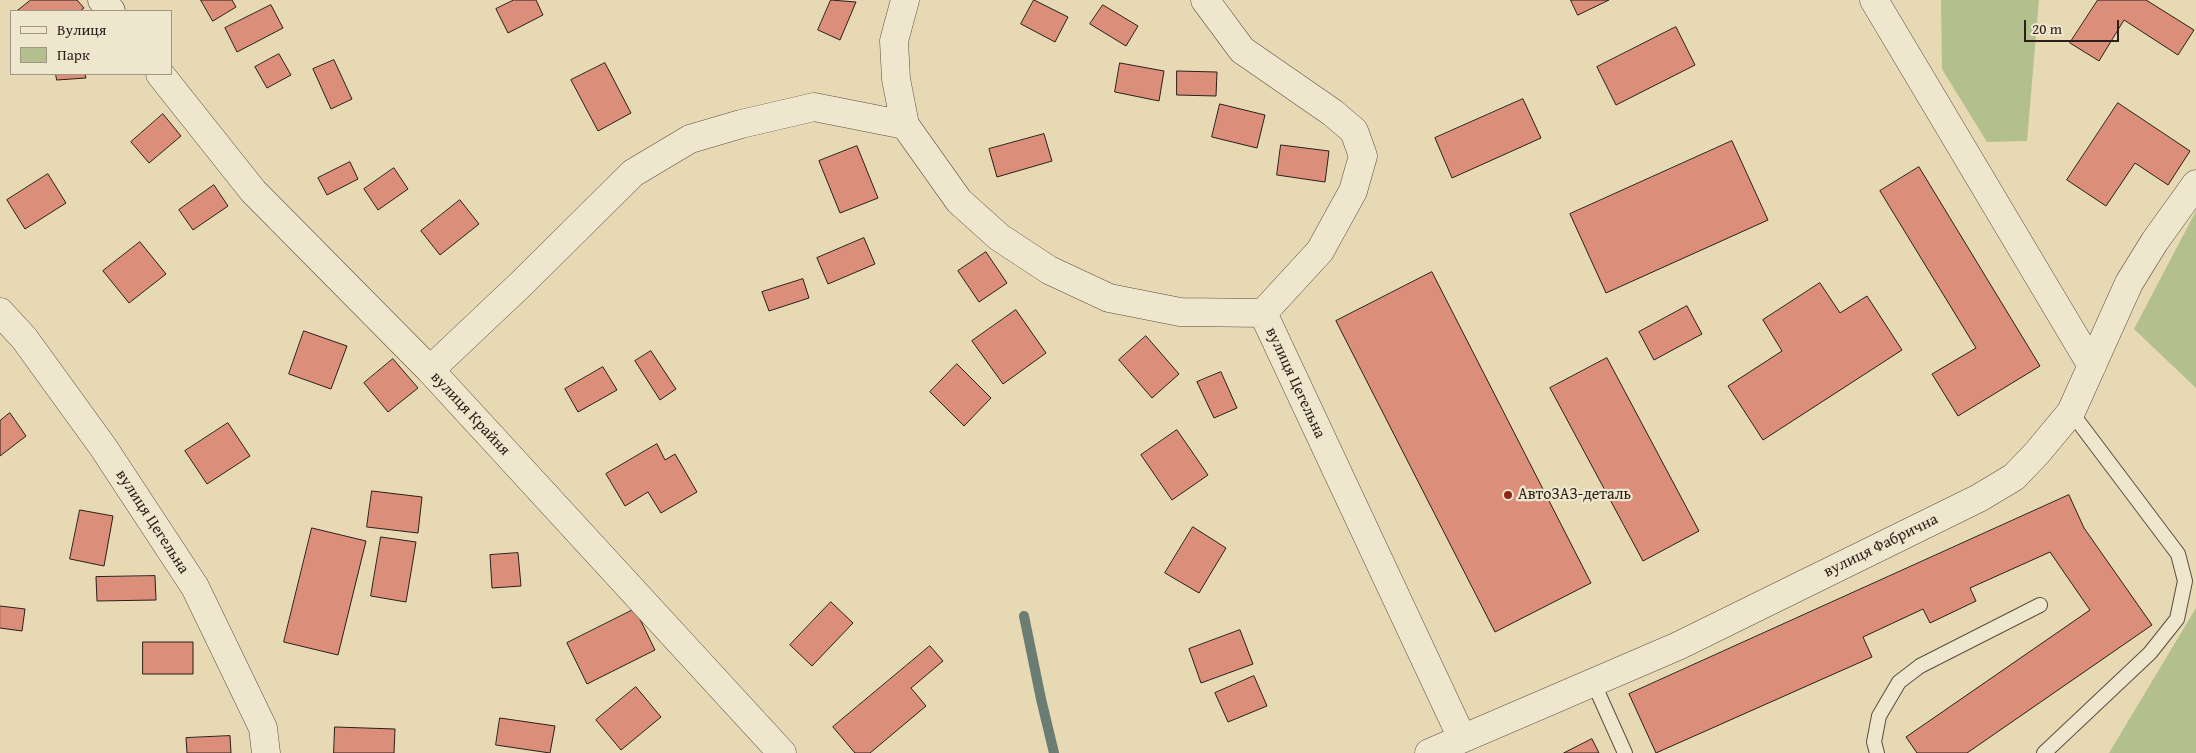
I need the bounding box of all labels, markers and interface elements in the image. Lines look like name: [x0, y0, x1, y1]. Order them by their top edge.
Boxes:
legend: [10, 10, 172, 75]
scale bar: [2026, 10, 2121, 42]
text: 20 m: [2032, 18, 2062, 39]
text: Вулиця: [57, 19, 106, 40]
text: Парк: [57, 44, 90, 65]
street label: вулиця Цегельна: [1261, 324, 1329, 442]
street label: вулиця Крайня: [426, 368, 514, 460]
street label: вулиця Цегельна: [111, 466, 193, 578]
place label: АвтоЗАЗ-деталь: [1518, 485, 1631, 505]
marker: АвтоЗАЗ-деталь: [1502, 489, 1514, 501]
street label: вулиця Фабрична: [1821, 510, 1941, 582]

